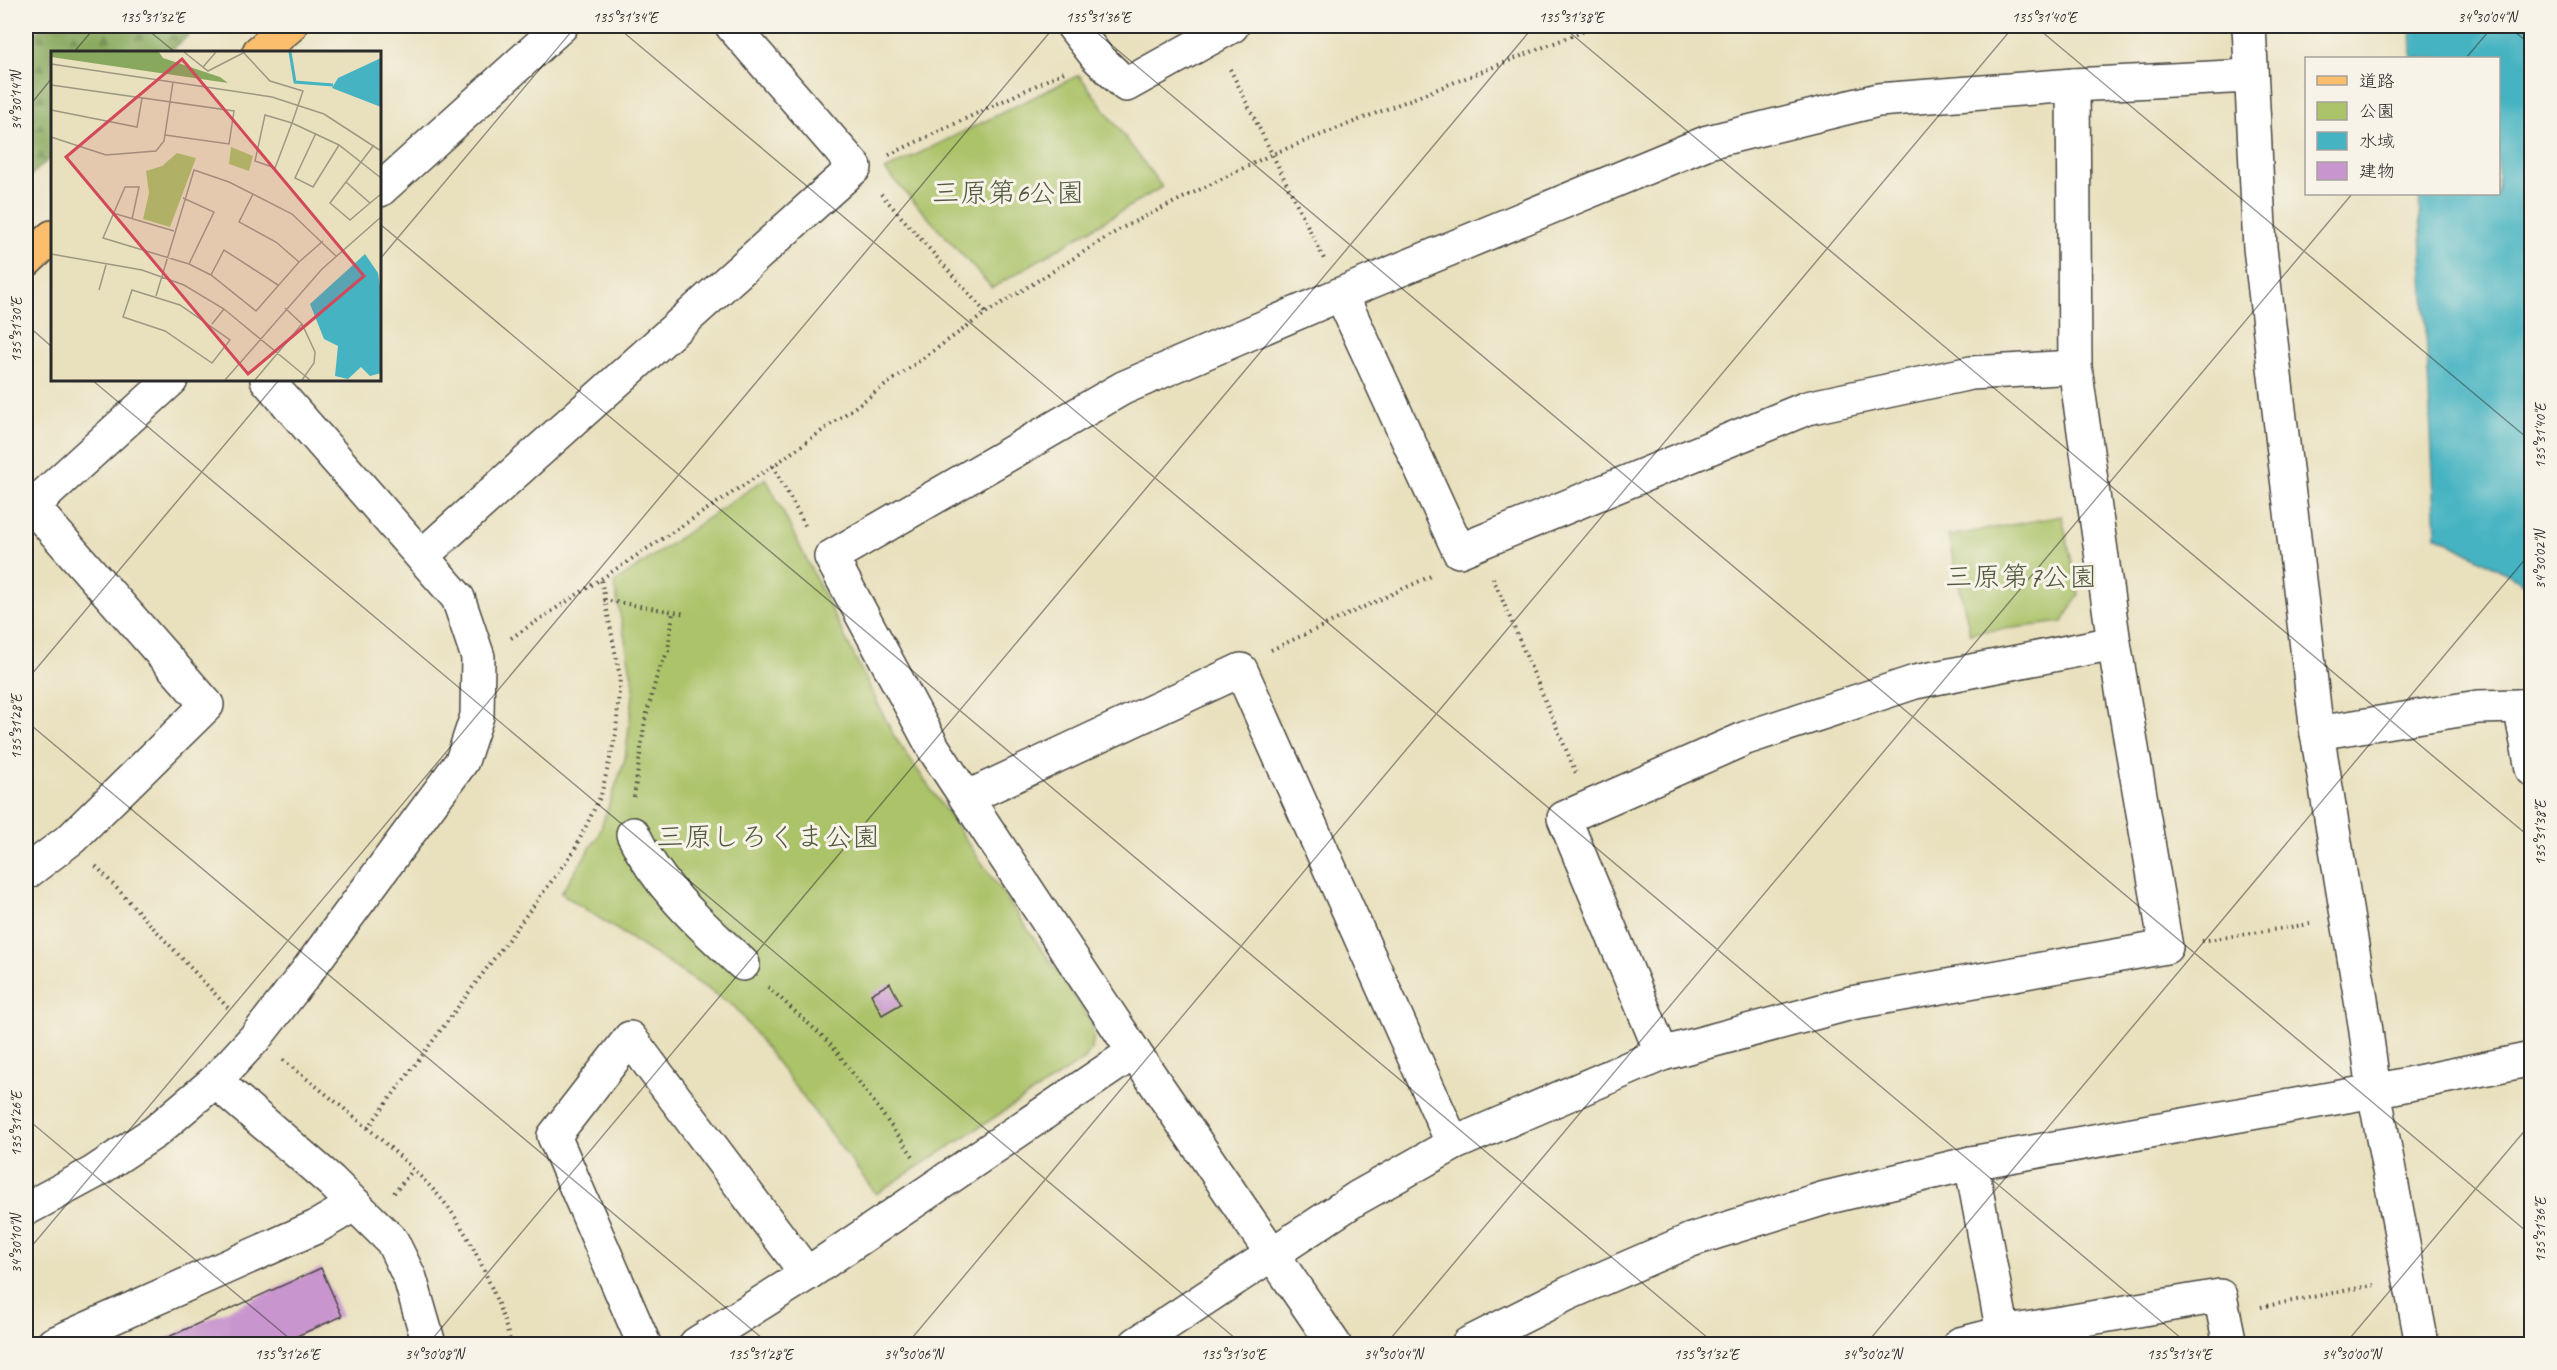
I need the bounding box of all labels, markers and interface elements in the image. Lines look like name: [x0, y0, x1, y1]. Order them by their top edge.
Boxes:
text: 135°31'32"E: [120, 8, 186, 27]
text: 135°31'34"E: [593, 8, 659, 27]
text: 135°31'36"E: [1066, 8, 1132, 27]
text: 135°31'38"E: [1539, 8, 1605, 27]
text: 135°31'40"E: [2012, 8, 2078, 27]
text: 34°30'04"N: [2457, 8, 2520, 27]
inset map: [51, 51, 381, 381]
legend: [2305, 57, 2500, 195]
text: 34°30'14"N: [7, 68, 26, 131]
text: 道路: [2359, 70, 2395, 92]
text: 公園: [2359, 100, 2395, 122]
text: 水域: [2359, 130, 2395, 152]
text: 建物: [2359, 160, 2395, 182]
park label: 三原第6公園: [932, 175, 1084, 210]
text: 135°31'30"E: [7, 296, 26, 362]
text: 135°31'40"E: [2531, 402, 2550, 468]
text: 34°30'02"N: [2531, 527, 2550, 590]
park label: 三原第7公園: [1945, 559, 2097, 594]
text: 135°31'28"E: [7, 693, 26, 759]
text: 135°31'38"E: [2531, 799, 2550, 865]
park label: 三原しろくま公園: [656, 819, 880, 854]
text: 135°31'26"E: [7, 1090, 26, 1156]
text: 135°31'36"E: [2531, 1196, 2550, 1262]
text: 34°30'10"N: [7, 1211, 26, 1274]
text: 135°31'26"E: [255, 1345, 321, 1364]
text: 34°30'08"N: [404, 1345, 467, 1364]
text: 135°31'28"E: [728, 1345, 794, 1364]
text: 34°30'06"N: [883, 1345, 946, 1364]
text: 135°31'30"E: [1201, 1345, 1267, 1364]
text: 34°30'04"N: [1363, 1345, 1426, 1364]
text: 135°31'32"E: [1674, 1345, 1740, 1364]
text: 34°30'02"N: [1842, 1345, 1905, 1364]
text: 135°31'34"E: [2147, 1345, 2213, 1364]
text: 34°30'00"N: [2321, 1345, 2384, 1364]

